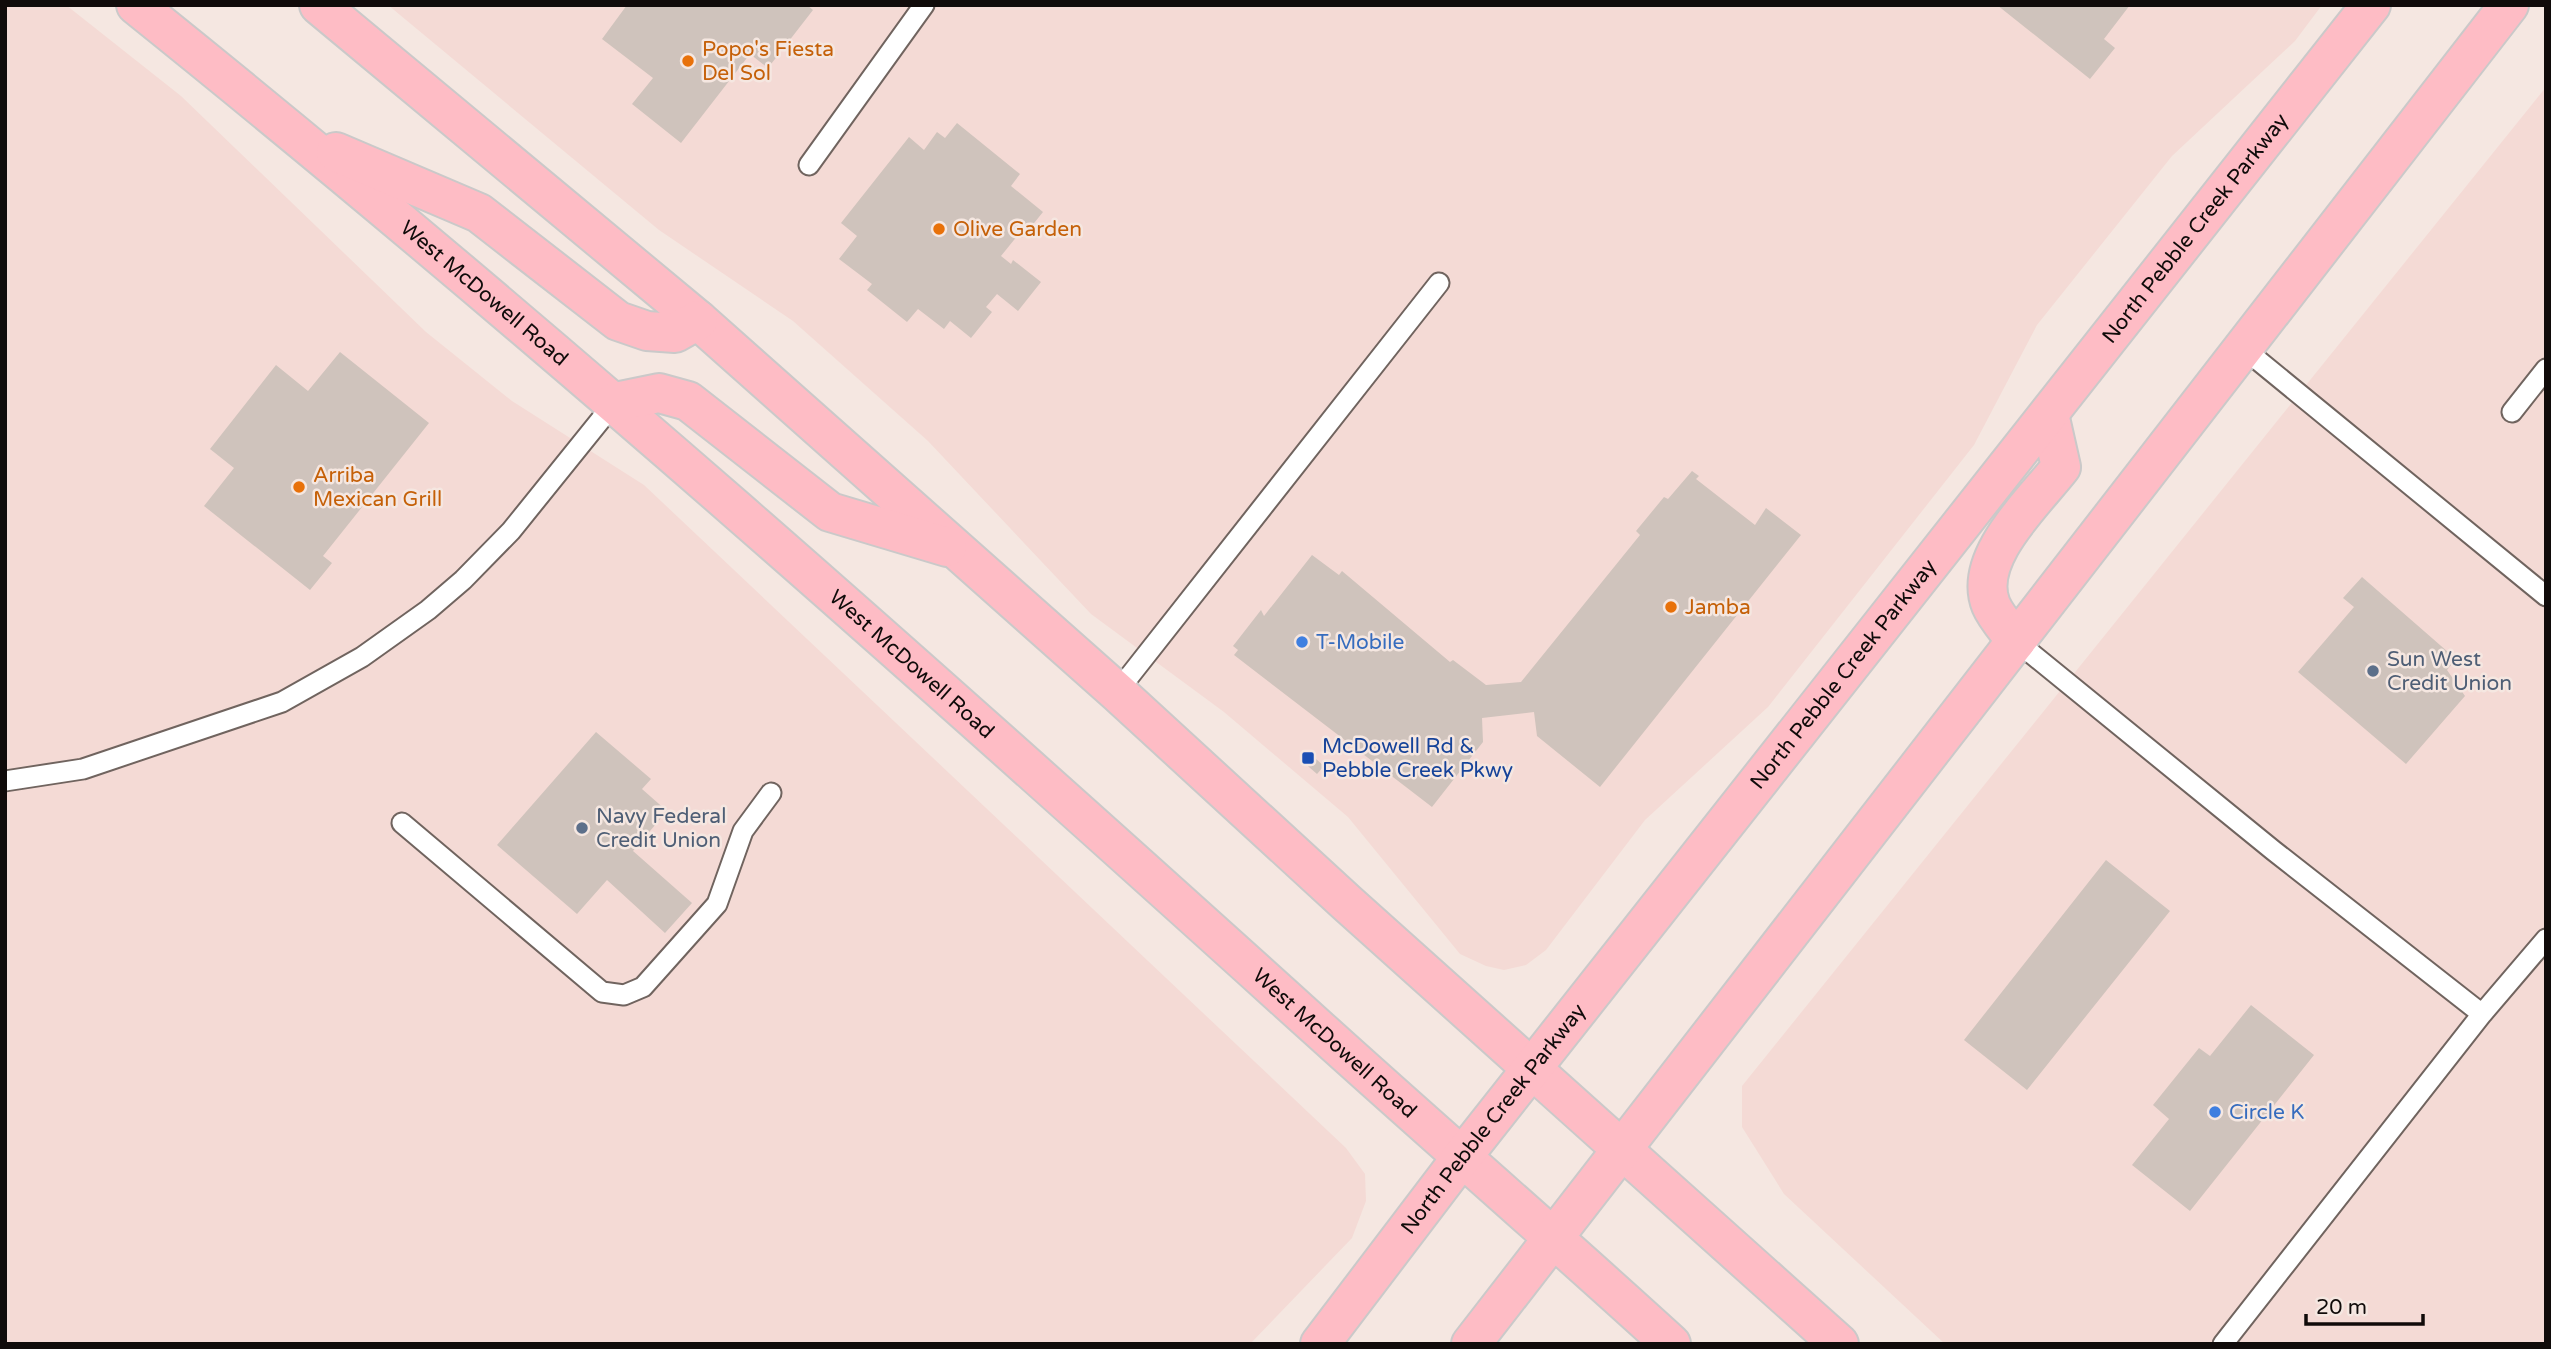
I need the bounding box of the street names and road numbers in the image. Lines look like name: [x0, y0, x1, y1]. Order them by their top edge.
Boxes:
street label: North Pebble Creek Parkway: [2097, 108, 2293, 348]
street label: West McDowell Road: [395, 215, 573, 371]
street label: North Pebble Creek Parkway: [1745, 554, 1941, 794]
street label: West McDowell Road: [824, 584, 999, 744]
street label: West McDowell Road: [1248, 963, 1422, 1123]
street label: North Pebble Creek Parkway: [1395, 998, 1591, 1239]

